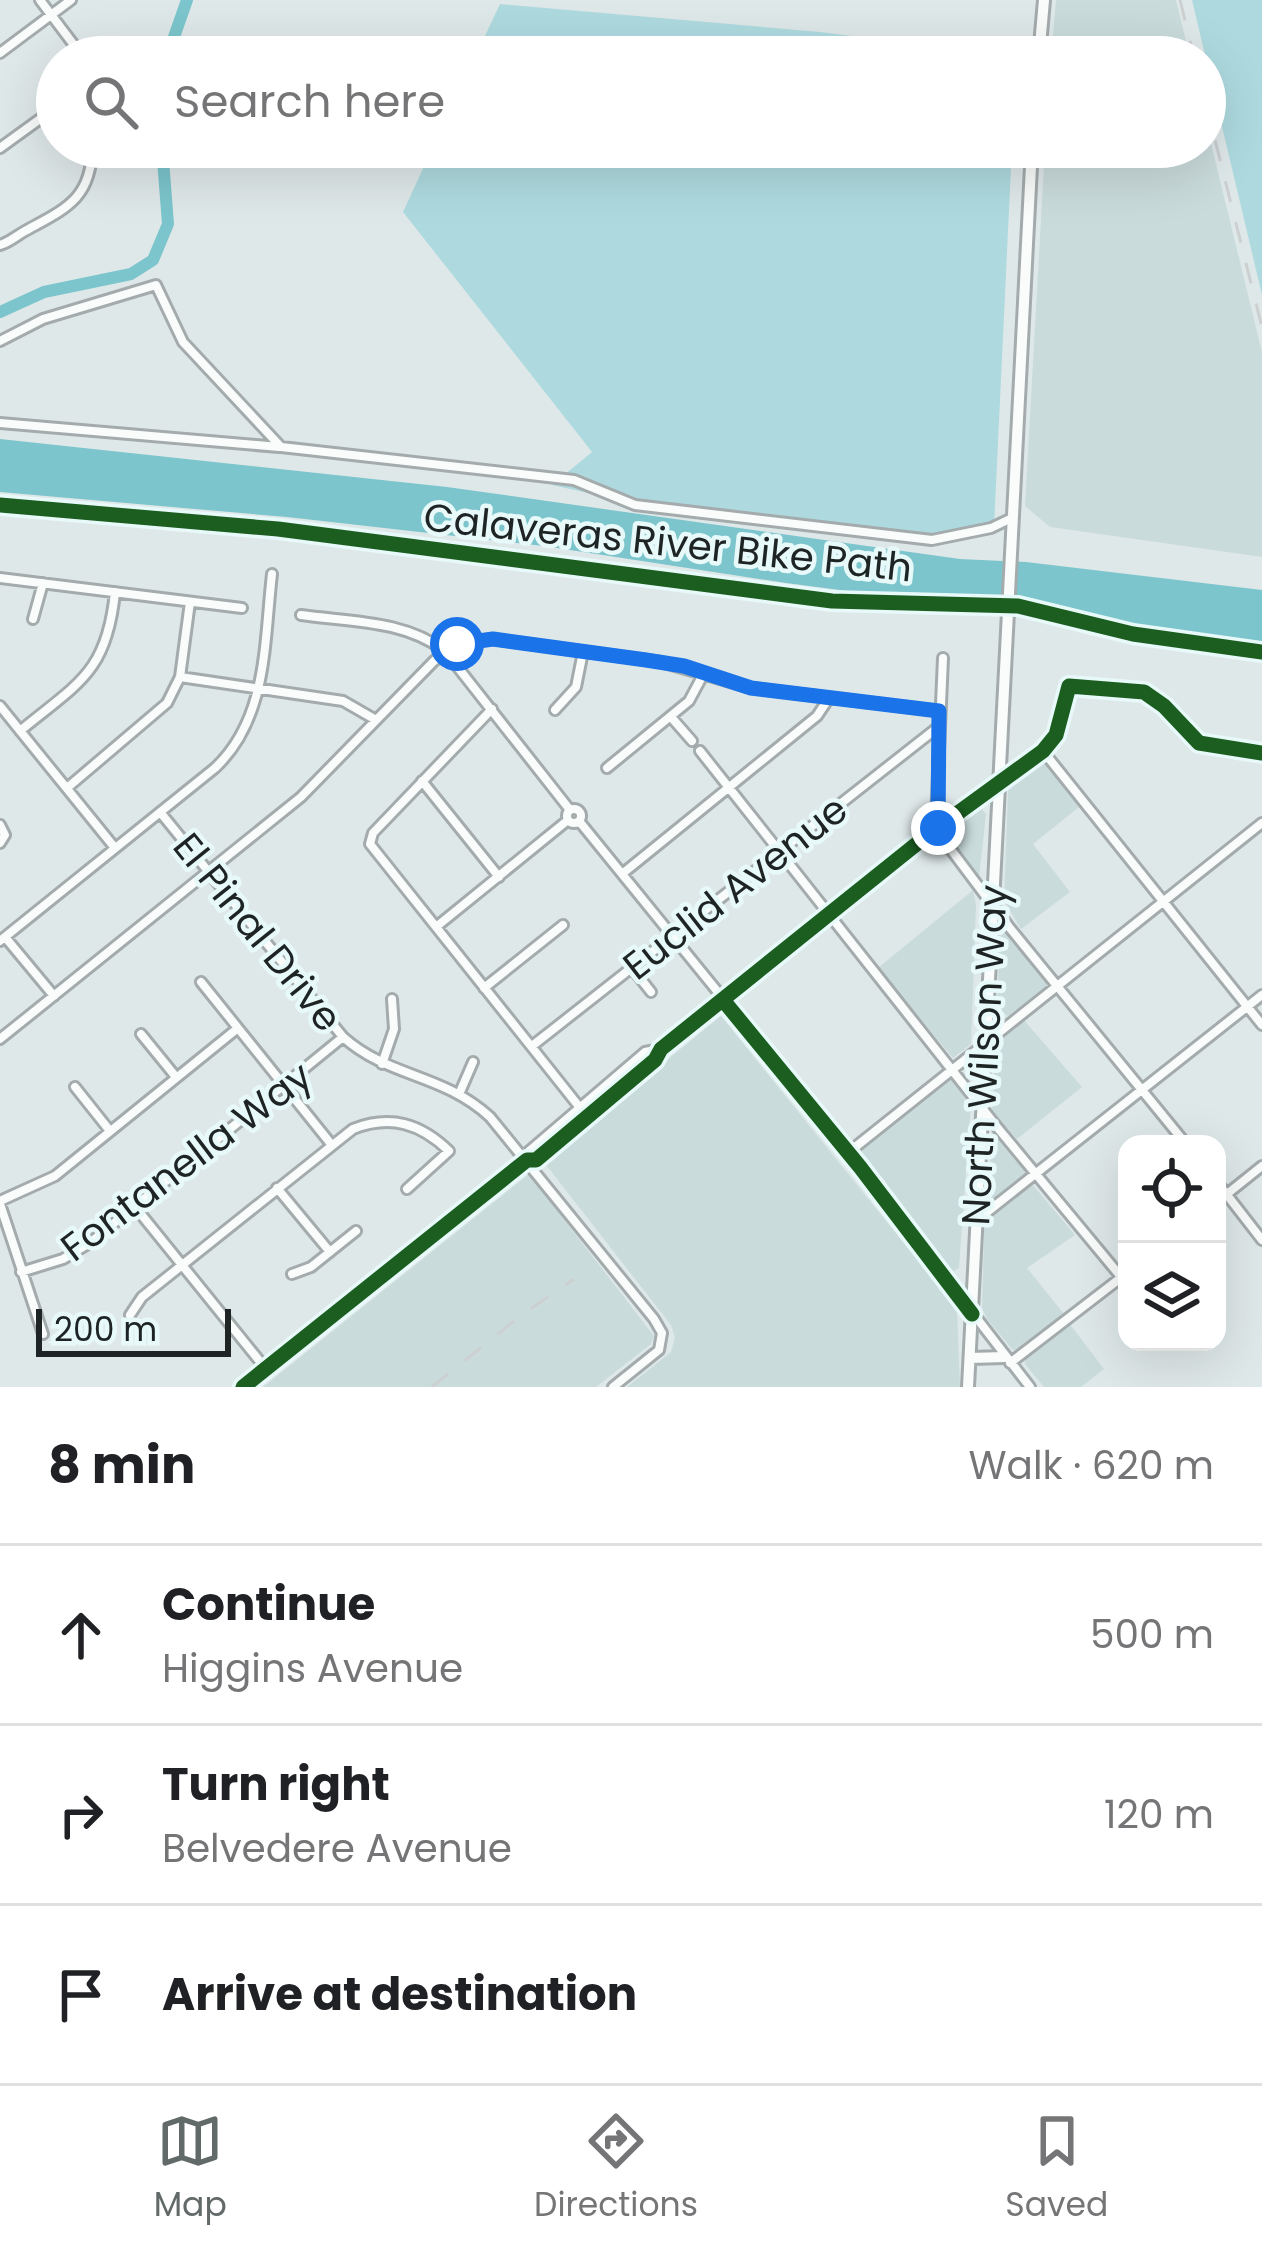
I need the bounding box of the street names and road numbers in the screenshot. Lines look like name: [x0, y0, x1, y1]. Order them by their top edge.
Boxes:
street label: Calaveras River Bike Path: [421, 489, 915, 595]
street label: Euclid Avenue: [612, 782, 859, 993]
street label: El Pinal Drive: [160, 821, 355, 1043]
street label: North Wilson Way: [948, 883, 1021, 1227]
street label: Fontanella Way: [49, 1049, 323, 1274]

